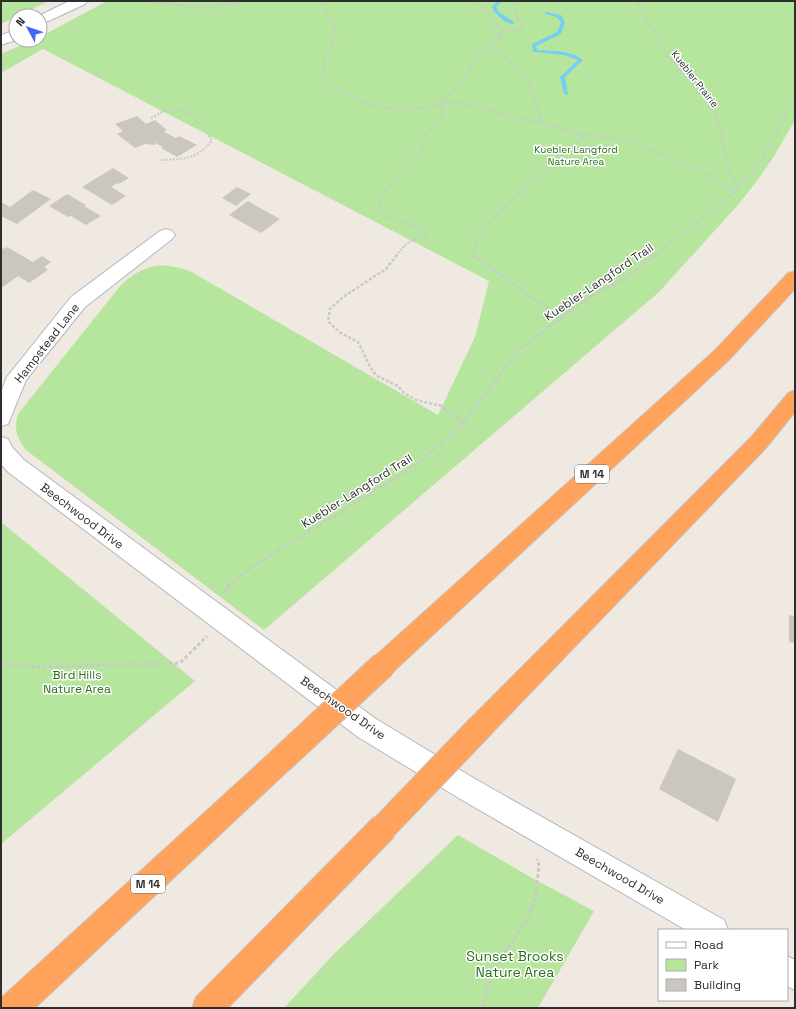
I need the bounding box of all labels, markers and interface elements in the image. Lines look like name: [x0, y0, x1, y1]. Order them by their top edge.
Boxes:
north arrow: [8, 8, 48, 48]
text: N: [13, 14, 28, 29]
street label: Kuebler Prairie: [669, 48, 721, 110]
park label: Kuebler Langford Nature Area: [534, 143, 618, 168]
street label: Kuebler-Langford Trail: [541, 240, 657, 324]
street label: Hampstead Lane: [11, 300, 83, 386]
street label: Kuebler-Langford Trail: [298, 450, 416, 532]
road number: M 14: [575, 465, 609, 483]
street label: Beechwood Drive: [37, 479, 127, 553]
park label: Bird Hills Nature Area: [43, 667, 111, 697]
street label: Beechwood Drive: [297, 673, 389, 743]
street label: Beechwood Drive: [572, 844, 668, 908]
road number: M 14: [131, 875, 165, 893]
legend: [658, 929, 788, 1001]
text: Road: [694, 937, 723, 953]
park label: Sunset Brooks Nature Area: [466, 947, 564, 981]
text: Park: [694, 957, 719, 973]
text: Building: [694, 977, 741, 993]

